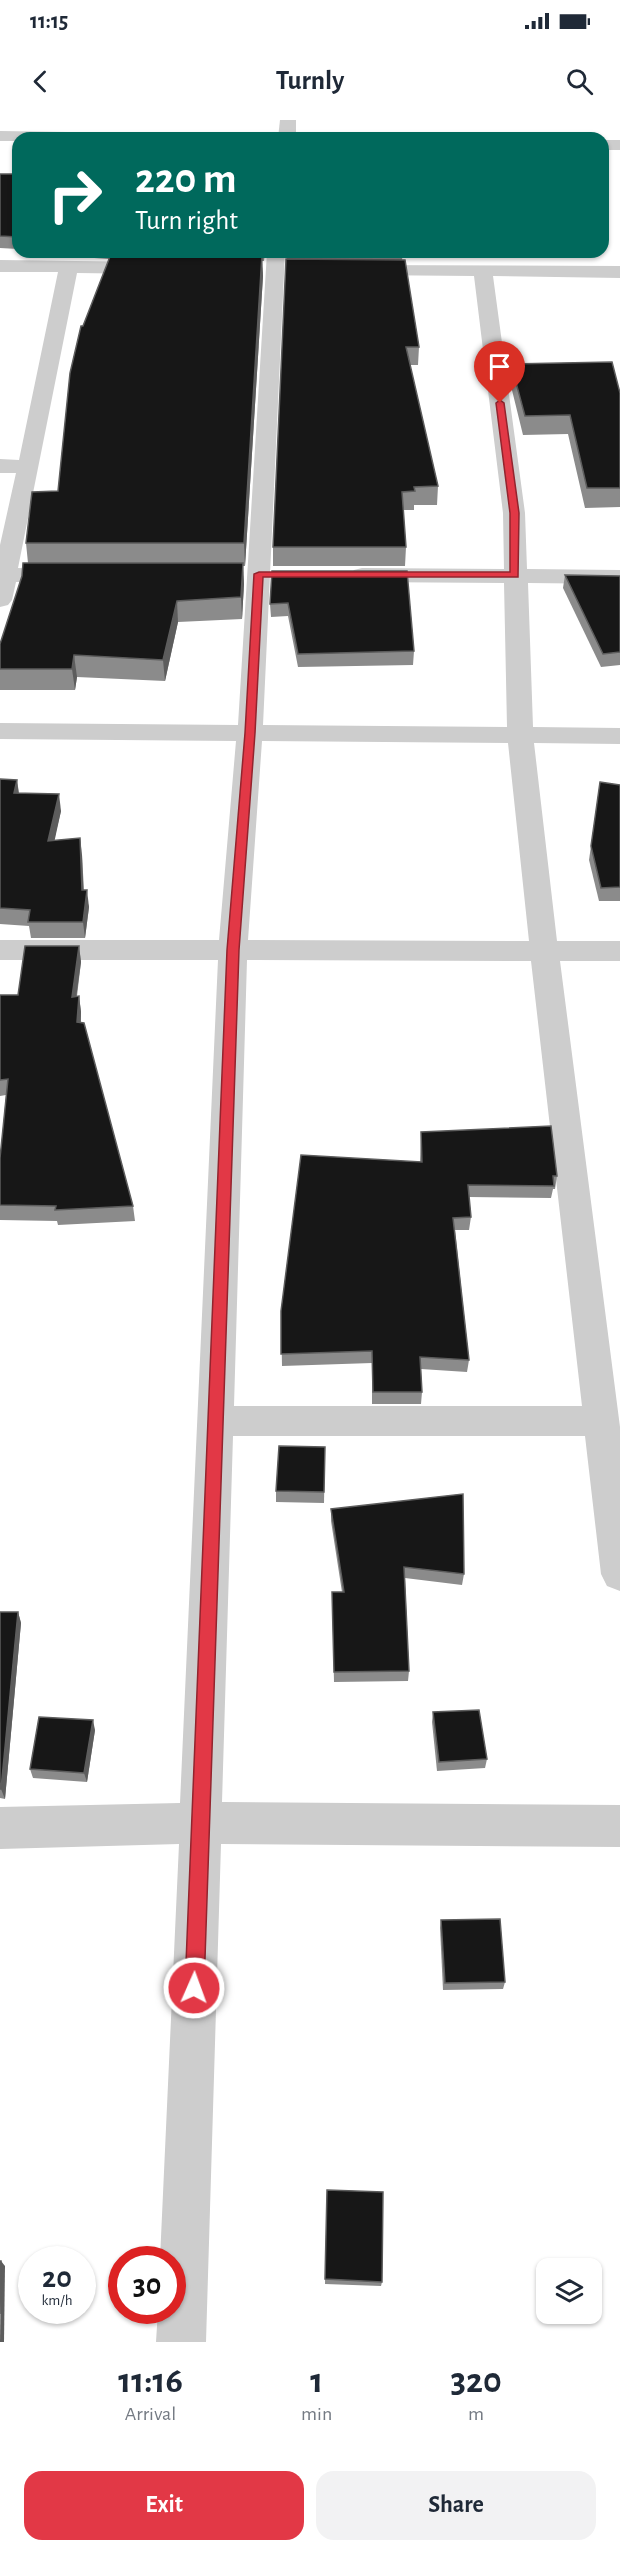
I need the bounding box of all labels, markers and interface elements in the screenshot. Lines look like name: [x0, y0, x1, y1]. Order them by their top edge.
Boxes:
text: 11:15: [30, 10, 68, 32]
icon: back: [24, 65, 57, 98]
icon: search: [563, 65, 596, 98]
text: Turnly: [276, 67, 344, 94]
icon: right: [36, 156, 114, 234]
text: 220 m: [135, 158, 237, 200]
text: Turn right: [135, 207, 238, 234]
pin: [474, 341, 525, 403]
icon: arrive: [483, 350, 516, 383]
position arrow: [162, 1956, 226, 2020]
speed limit sign: 30: [108, 2246, 186, 2324]
map controls: [536, 2258, 602, 2324]
button: layers: [536, 2258, 602, 2324]
text: 20: [42, 2263, 72, 2293]
text: km/h: [42, 2293, 72, 2308]
text: 11:16: [118, 2363, 183, 2399]
text: 1: [310, 2363, 323, 2399]
text: 320: [450, 2363, 502, 2399]
text: Arrival: [125, 2404, 176, 2424]
text: min: [301, 2404, 332, 2424]
text: m: [468, 2404, 484, 2424]
button: Exit: [24, 2471, 304, 2540]
button: Share: [316, 2471, 596, 2540]

